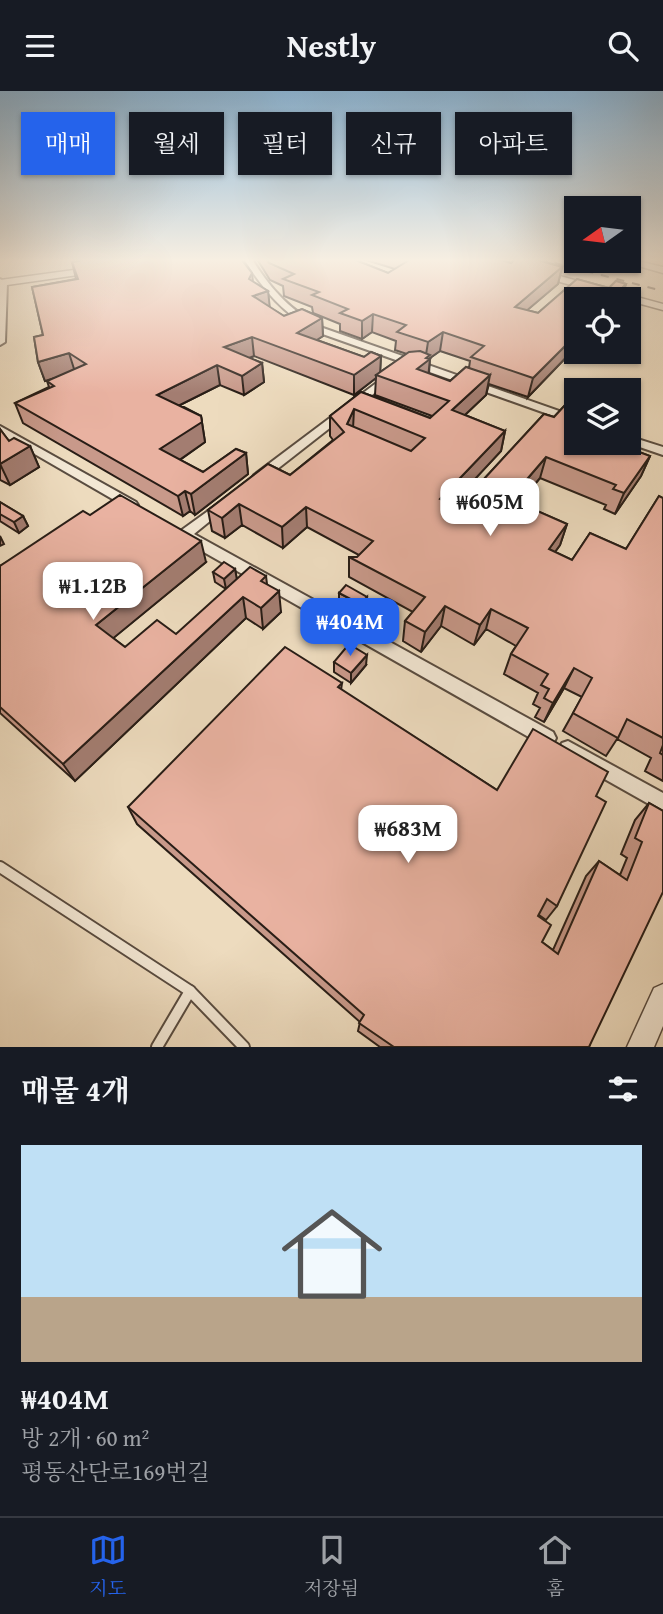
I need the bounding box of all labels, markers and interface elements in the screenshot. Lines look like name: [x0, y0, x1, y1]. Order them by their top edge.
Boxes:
text: Nestly: [287, 22, 376, 69]
icon: menu: [21, 27, 59, 65]
icon: search: [604, 27, 642, 65]
chip: 매매: [21, 112, 115, 175]
chip: 월세: [129, 112, 224, 175]
chip: 필터: [238, 112, 332, 175]
chip: 신규: [346, 112, 441, 175]
chip: 아파트: [455, 112, 572, 175]
north arrow: [564, 196, 640, 273]
map controls: [564, 196, 641, 455]
button: locate: [564, 287, 641, 364]
button: layers: [564, 378, 641, 455]
pin: ₩605M: [441, 479, 539, 538]
text: ₩605M: [456, 484, 524, 517]
pin: ₩1.12B: [36, 563, 150, 622]
text: ₩1.12B: [59, 568, 127, 601]
pin: ₩404M: [301, 599, 399, 658]
text: ₩404M: [316, 604, 384, 637]
pin: ₩683M: [359, 805, 457, 865]
text: ₩683M: [374, 811, 442, 844]
text: 매물 4개: [21, 1068, 130, 1112]
icon: filters: [604, 1070, 642, 1108]
icon: home: [269, 1191, 395, 1317]
text: ₩404M: [21, 1376, 109, 1420]
text: 방 2개 · 60 m²: [21, 1421, 149, 1454]
text: 평동산단로169번길: [21, 1455, 210, 1488]
tab: 지도: [89, 1531, 127, 1602]
tab: 저장됨: [304, 1531, 359, 1602]
tab: 홈: [536, 1531, 574, 1602]

